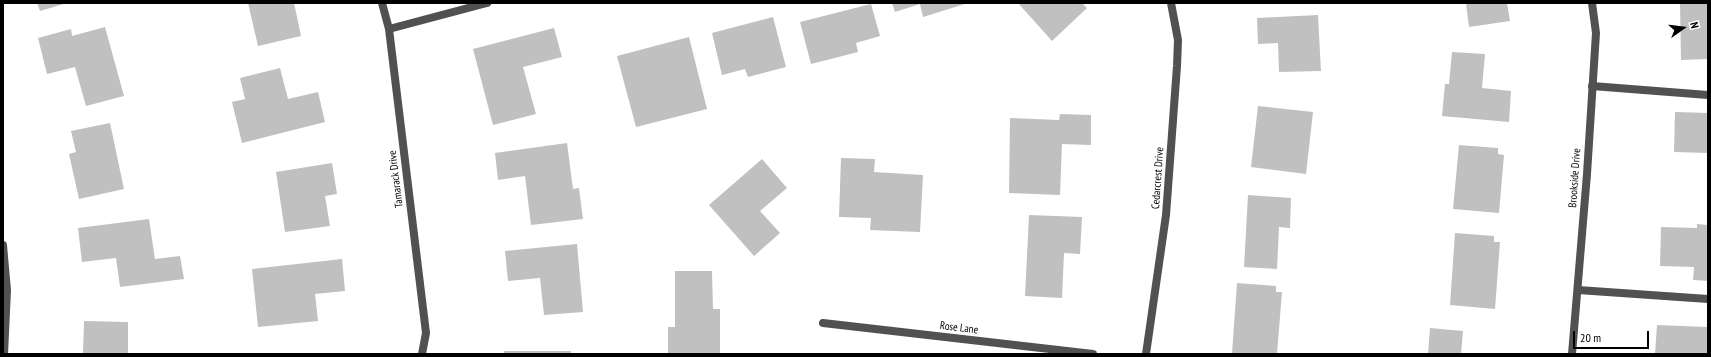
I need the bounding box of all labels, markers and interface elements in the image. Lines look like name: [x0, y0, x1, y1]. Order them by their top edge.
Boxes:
north arrow: [1663, 8, 1703, 48]
text: N: [1687, 21, 1702, 30]
street label: Cedarcrest Drive: [1149, 147, 1167, 209]
street label: Brookside Drive: [1566, 148, 1584, 208]
street label: Tamarack Drive: [386, 149, 406, 209]
street label: Rose Lane: [939, 319, 979, 337]
scale bar: [1575, 323, 1651, 349]
text: 20 m: [1580, 330, 1601, 345]

